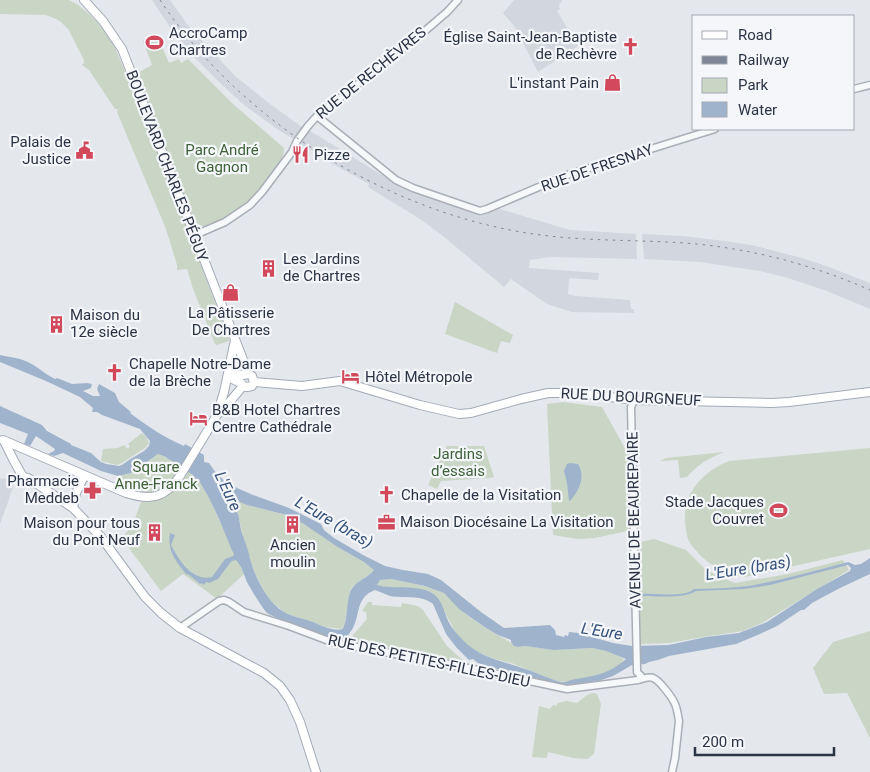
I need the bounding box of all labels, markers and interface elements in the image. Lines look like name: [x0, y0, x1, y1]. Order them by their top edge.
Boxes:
legend: [692, 15, 855, 130]
street label: RUE DE RECHÈVRES: [312, 23, 430, 123]
place label: AccroCamp Chartres: [169, 24, 247, 59]
text: Road: [738, 26, 772, 44]
place label: Église Saint-Jean-Baptiste de Rechèvre: [444, 28, 617, 63]
sports icon: AccroCamp Chartres: [145, 32, 165, 52]
church icon: Église Saint-Jean-Baptiste de Rechèvre: [621, 36, 641, 56]
text: Railway: [738, 51, 789, 69]
street label: BOULEVARD CHARLES PÉGUY: [122, 68, 212, 264]
shop icon: L'instant Pain: [603, 73, 623, 93]
place label: L'instant Pain: [509, 74, 599, 92]
text: Park: [738, 76, 769, 94]
text: Water: [738, 101, 777, 119]
place label: Palais de Justice: [10, 133, 71, 168]
street label: RUE DE FRESNAY: [539, 140, 655, 196]
public building icon: Palais de Justice: [75, 141, 95, 161]
park label: Parc André Gagnon: [185, 141, 259, 176]
restaurant icon: Pizze: [290, 145, 310, 165]
place label: Pizze: [314, 146, 350, 164]
place label: Les Jardins de Chartres: [283, 250, 360, 285]
building icon: Les Jardins de Chartres: [259, 258, 279, 278]
shop icon: La Pâtisserie De Chartres: [221, 282, 241, 302]
place label: La Pâtisserie De Chartres: [188, 304, 274, 339]
place label: Maison du 12e siècle: [70, 306, 140, 341]
building icon: Maison du 12e siècle: [46, 314, 66, 334]
place label: Chapelle Notre-Dame de la Brèche: [129, 355, 271, 390]
church icon: Chapelle Notre-Dame de la Brèche: [105, 363, 125, 383]
hotel icon: Hôtel Métropole: [341, 367, 361, 387]
place label: Hôtel Métropole: [365, 368, 473, 386]
street label: RUE DU BOURGNEUF: [560, 384, 702, 410]
place label: B&B Hotel Chartres Centre Cathédrale: [212, 401, 340, 436]
hotel icon: B&B Hotel Chartres Centre Cathédrale: [188, 409, 208, 429]
street label: AVENUE DE BEAUREPAIRE: [623, 431, 645, 609]
park label: Jardins d’essais: [431, 445, 485, 480]
park label: Square Anne-Franck: [114, 458, 198, 493]
water label: L'Eure: [211, 468, 245, 514]
place label: Pharmacie Meddeb: [7, 472, 79, 507]
pharmacy icon: Pharmacie Meddeb: [83, 480, 103, 500]
church icon: Chapelle de la Visitation: [377, 485, 397, 505]
place label: Chapelle de la Visitation: [401, 486, 561, 504]
water label: L'Eure (bras): [292, 492, 376, 552]
place label: Stade Jacques Couvret: [665, 493, 764, 528]
sports icon: Stade Jacques Couvret: [768, 501, 788, 521]
office icon: Maison Diocésaine La Visitation: [376, 512, 396, 532]
place label: Maison Diocésaine La Visitation: [400, 513, 614, 531]
place label: Maison pour tous du Pont Neuf: [23, 514, 141, 549]
building icon: Ancien moulin: [283, 514, 303, 534]
building icon: Maison pour tous du Pont Neuf: [144, 522, 164, 542]
place label: Ancien moulin: [270, 536, 316, 571]
water label: L'Eure (bras): [704, 552, 792, 584]
water label: L'Eure: [580, 618, 624, 644]
street label: RUE DES PETITES-FILLES-DIEU: [326, 631, 532, 691]
scale bar: [695, 724, 834, 756]
text: 200 m: [702, 733, 744, 751]

